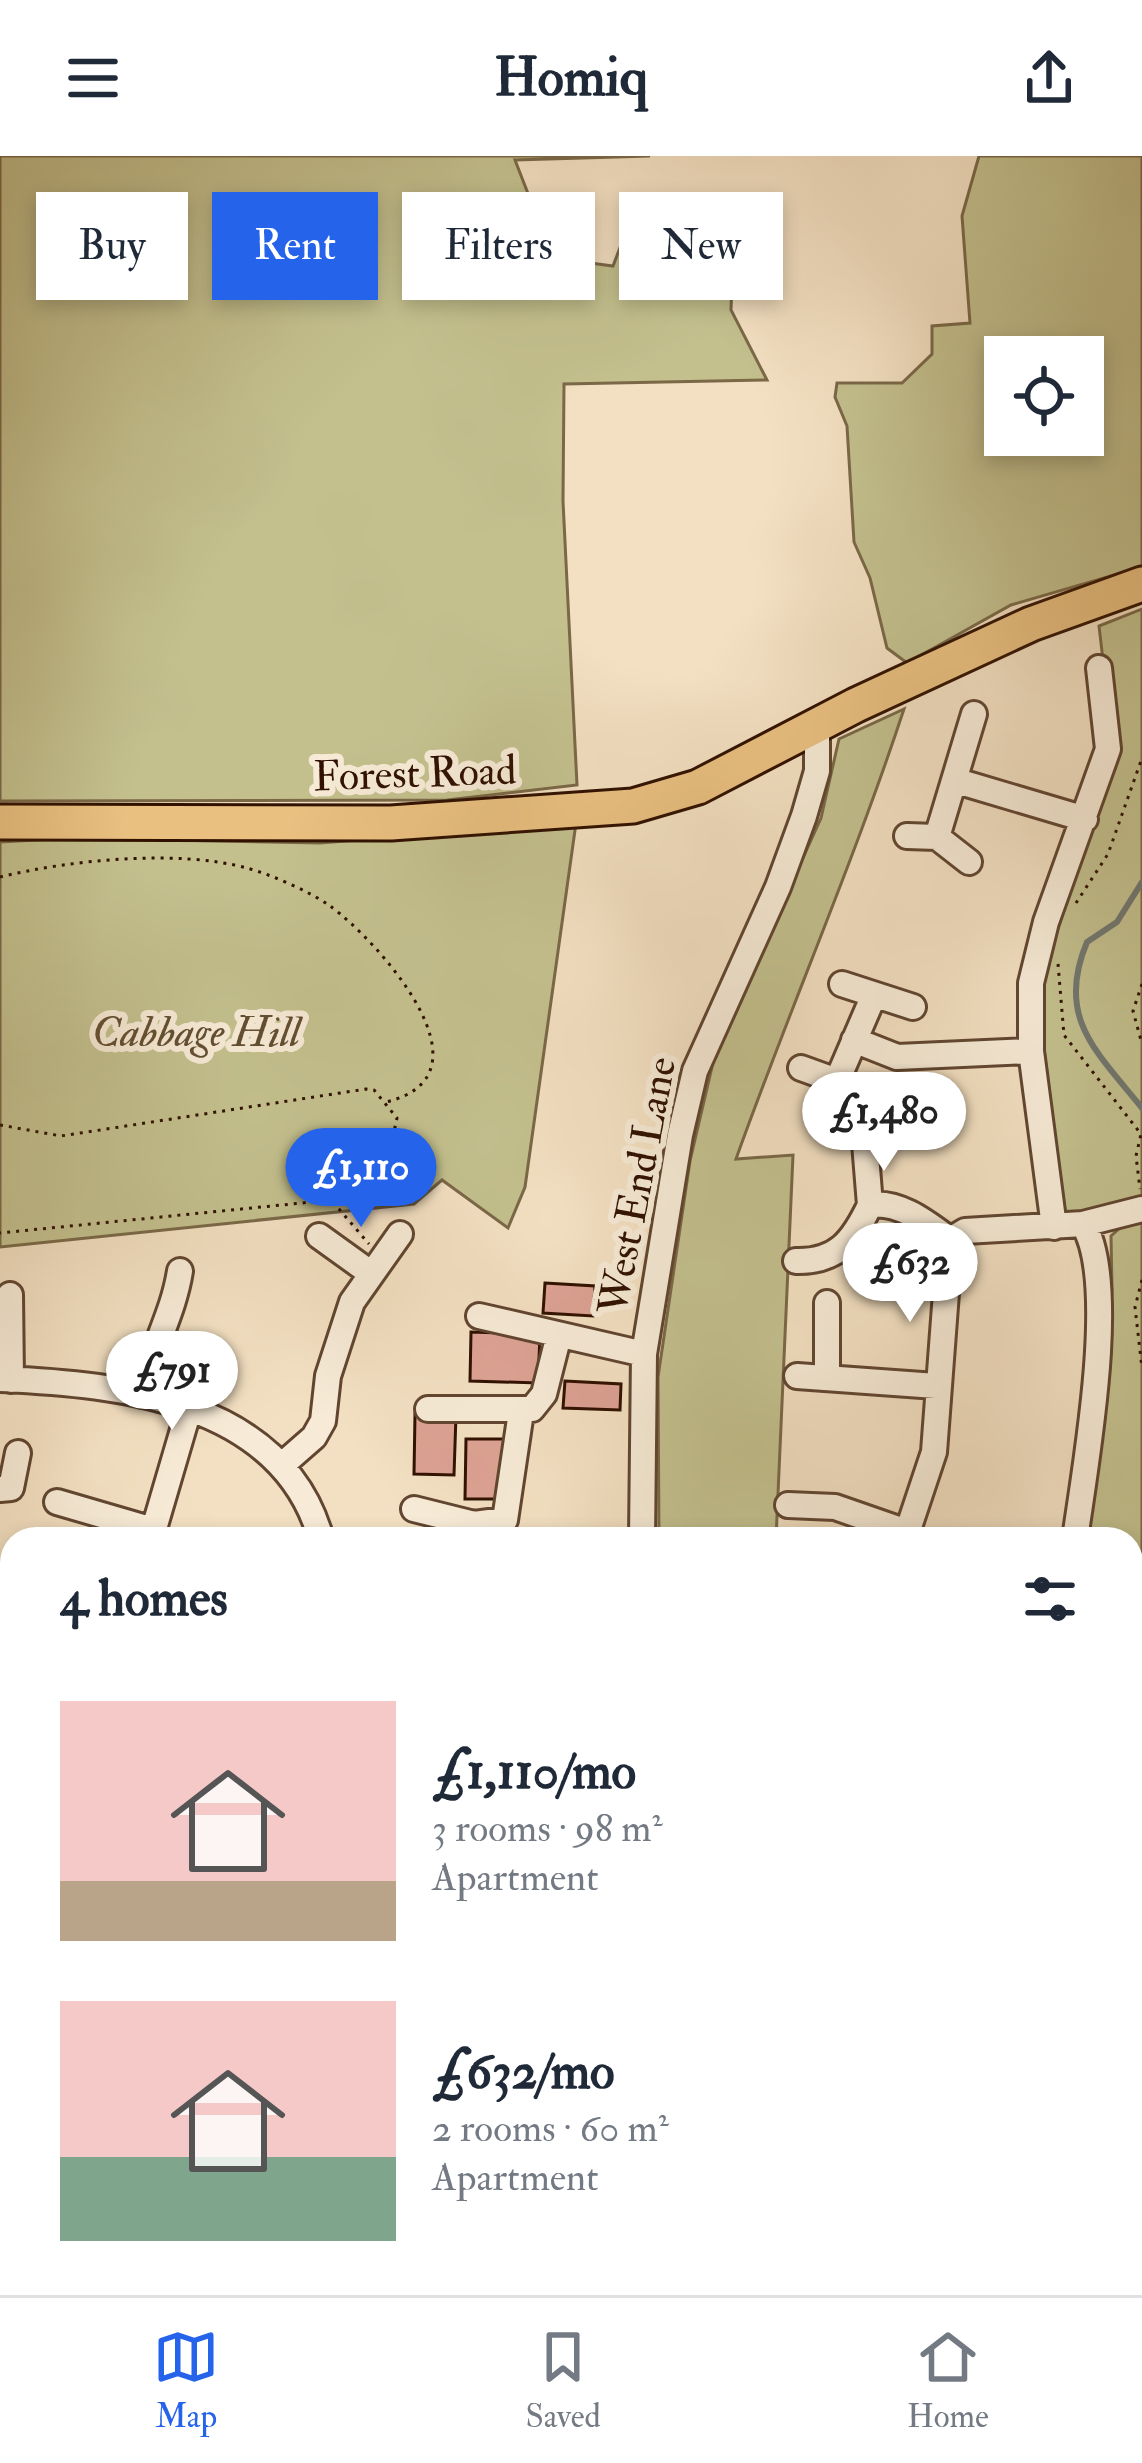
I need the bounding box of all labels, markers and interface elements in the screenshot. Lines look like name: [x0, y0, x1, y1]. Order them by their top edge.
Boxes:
text: Homiq: [494, 44, 648, 112]
icon: menu: [60, 45, 126, 111]
icon: share: [1016, 45, 1082, 111]
chip: Buy: [36, 192, 188, 300]
chip: Rent: [212, 192, 378, 300]
chip: Filters: [402, 192, 595, 300]
chip: New: [619, 192, 783, 300]
map controls: [984, 336, 1104, 456]
button: locate: [984, 336, 1104, 456]
street label: Forest Road: [313, 744, 518, 804]
park label: Cabbage Hill: [92, 1007, 303, 1059]
street label: West End Lane: [587, 1053, 688, 1320]
pin: £1,480: [786, 1072, 982, 1174]
text: £1,480: [829, 1086, 939, 1135]
pin: £1,110: [263, 1128, 459, 1230]
text: £1,110: [312, 1142, 410, 1191]
pin: £632: [839, 1223, 981, 1325]
text: £632: [870, 1237, 950, 1286]
pin: £791: [101, 1331, 243, 1433]
text: £791: [133, 1345, 211, 1394]
icon: filters: [1017, 1566, 1083, 1632]
text: 4 homes: [60, 1567, 228, 1631]
text: £1,110/mo: [432, 1740, 636, 1804]
icon: home: [156, 1749, 300, 1893]
text: 3 rooms · 98 m²: [432, 1804, 663, 1853]
text: Apartment: [432, 1853, 599, 1902]
text: £632/mo: [432, 2040, 615, 2104]
icon: home: [156, 2049, 300, 2193]
text: 2 rooms · 60 m²: [432, 2104, 669, 2153]
text: Apartment: [432, 2153, 599, 2202]
tab: Map: [153, 2324, 219, 2437]
tab: Saved: [525, 2324, 601, 2437]
tab: Home: [907, 2324, 989, 2437]

